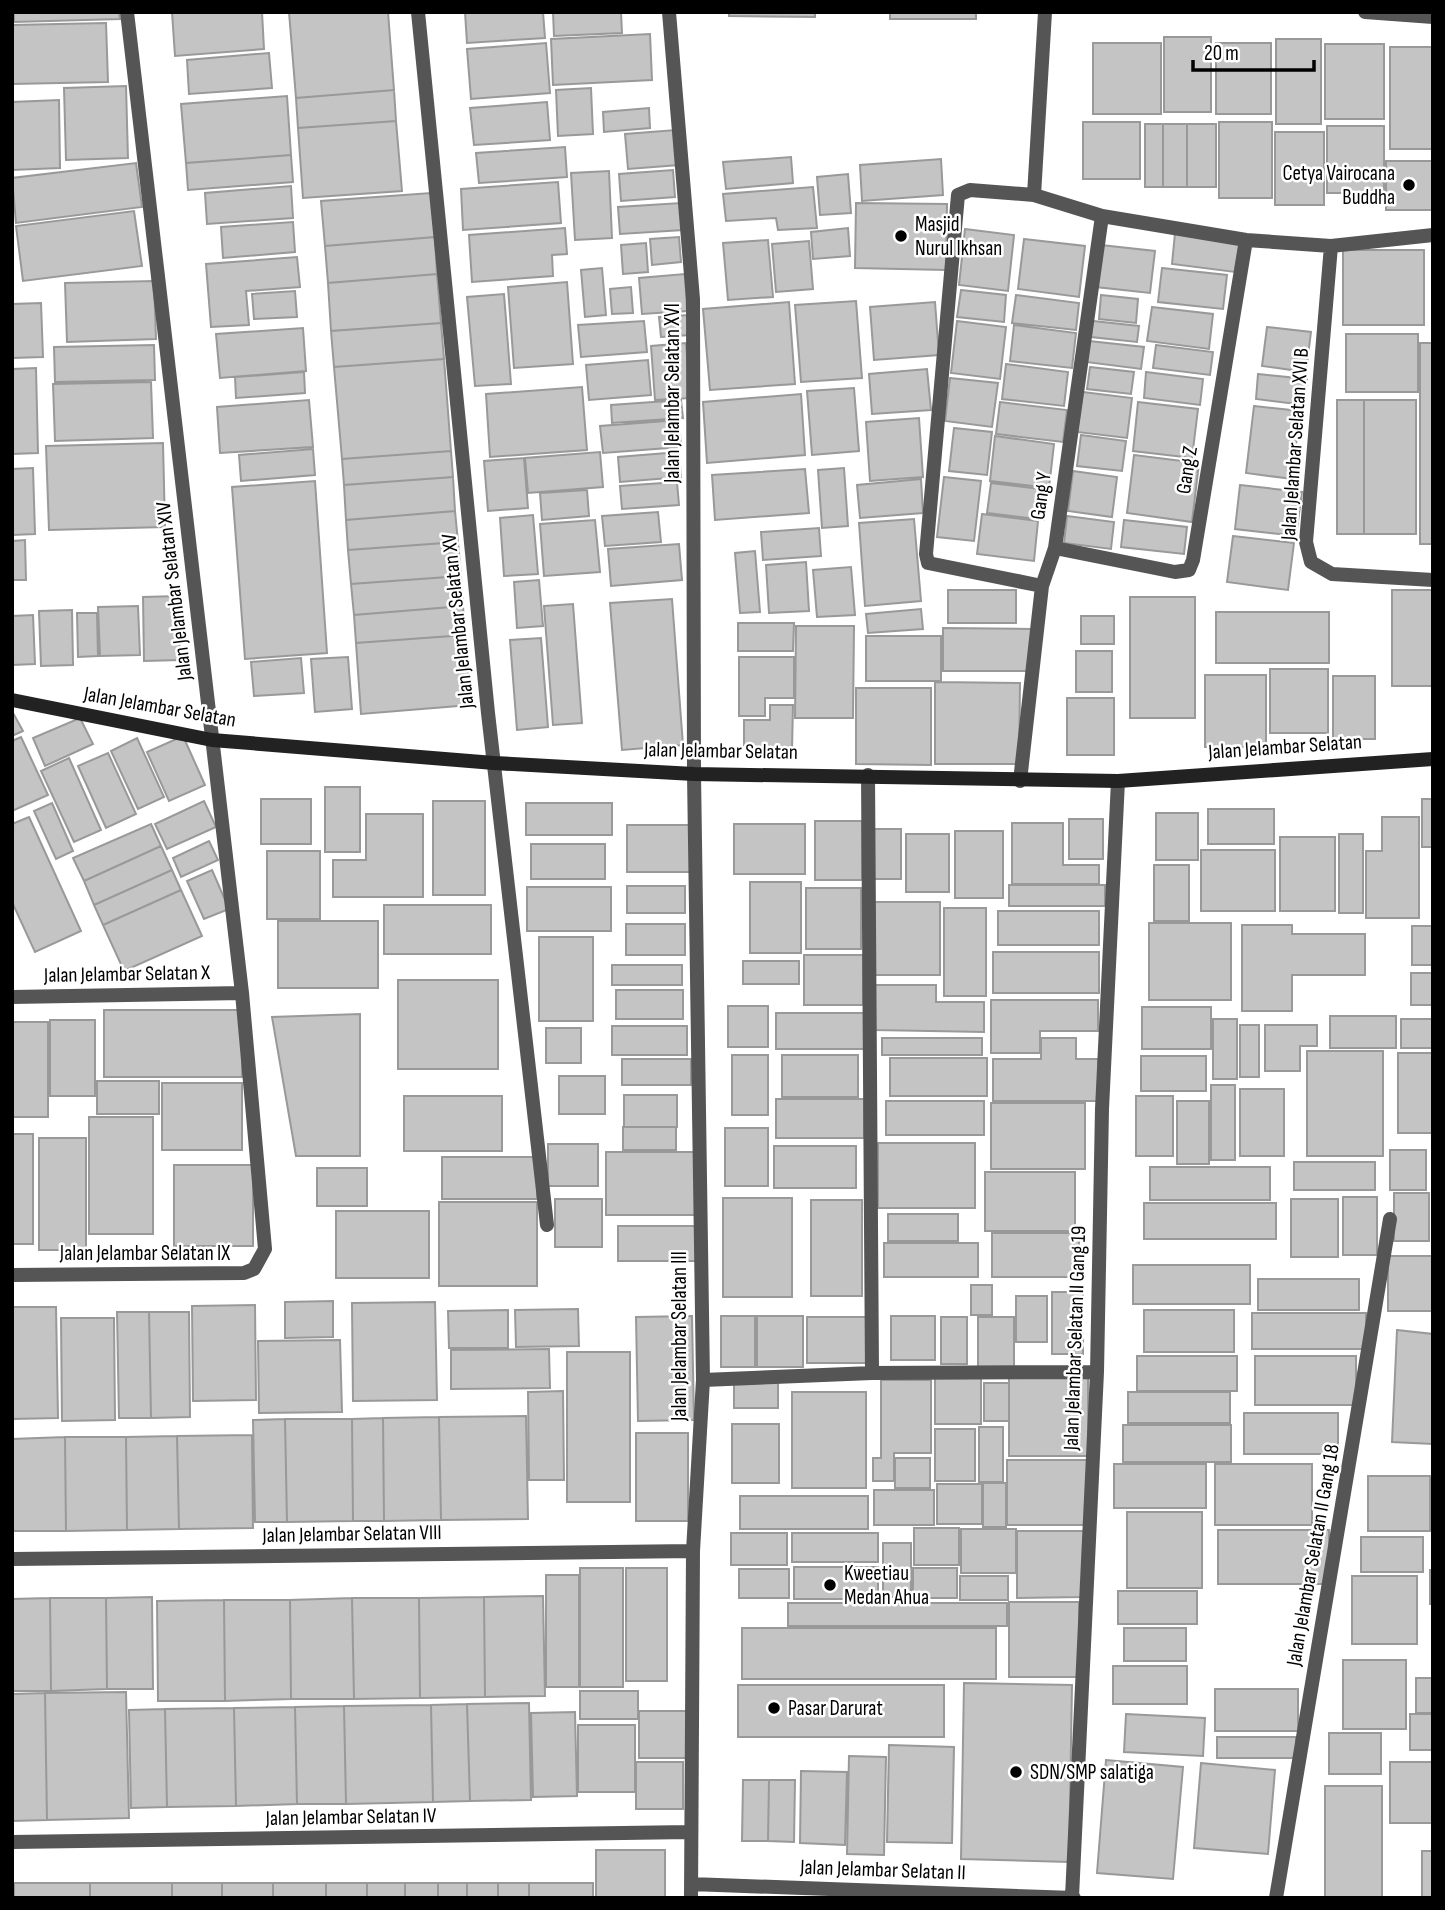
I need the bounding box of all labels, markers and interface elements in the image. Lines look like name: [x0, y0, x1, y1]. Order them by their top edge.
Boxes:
scale bar: [1193, 28, 1314, 72]
text: 20 m: [1204, 41, 1239, 66]
place label: Cetya Vairocana Buddha: [1282, 161, 1395, 210]
marker: Cetya Vairocana Buddha: [1401, 177, 1417, 193]
place label: Masjid Nurul Ikhsan: [915, 212, 1002, 261]
marker: Masjid Nurul Ikhsan: [893, 228, 909, 244]
street label: Jalan Jelambar Selatan XVI: [660, 303, 685, 484]
street label: Jalan Jelambar Selatan XVI B: [1276, 347, 1314, 542]
street label: Gang Z: [1171, 444, 1203, 496]
street label: Gang Y: [1025, 470, 1057, 521]
street label: Jalan Jelambar Selatan XIV: [151, 500, 197, 683]
street label: Jalan Jelambar Selatan XV: [436, 532, 480, 711]
street label: Jalan Jelambar Selatan: [81, 681, 238, 733]
street label: Jalan Jelambar Selatan: [1206, 729, 1363, 765]
street label: Jalan Jelambar Selatan: [643, 737, 798, 765]
street label: Jalan Jelambar Selatan X: [43, 960, 210, 988]
street label: Jalan Jelambar Selatan II Gang 19: [1059, 1225, 1091, 1452]
street label: Jalan Jelambar Selatan IX: [59, 1241, 230, 1266]
street label: Jalan Jelambar Selatan III: [667, 1251, 692, 1422]
street label: Jalan Jelambar Selatan II Gang 18: [1281, 1442, 1345, 1669]
street label: Jalan Jelambar Selatan VIII: [261, 1520, 442, 1548]
place label: Kweetiau Medan Ahua: [844, 1561, 929, 1610]
marker: Kweetiau Medan Ahua: [822, 1577, 838, 1593]
place label: Pasar Darurat: [788, 1696, 883, 1721]
marker: Pasar Darurat: [766, 1700, 782, 1716]
place label: SDN/SMP salatiga: [1030, 1760, 1154, 1785]
marker: SDN/SMP salatiga: [1008, 1764, 1024, 1780]
street label: Jalan Jelambar Selatan IV: [264, 1803, 437, 1831]
street label: Jalan Jelambar Selatan II: [799, 1855, 966, 1885]

